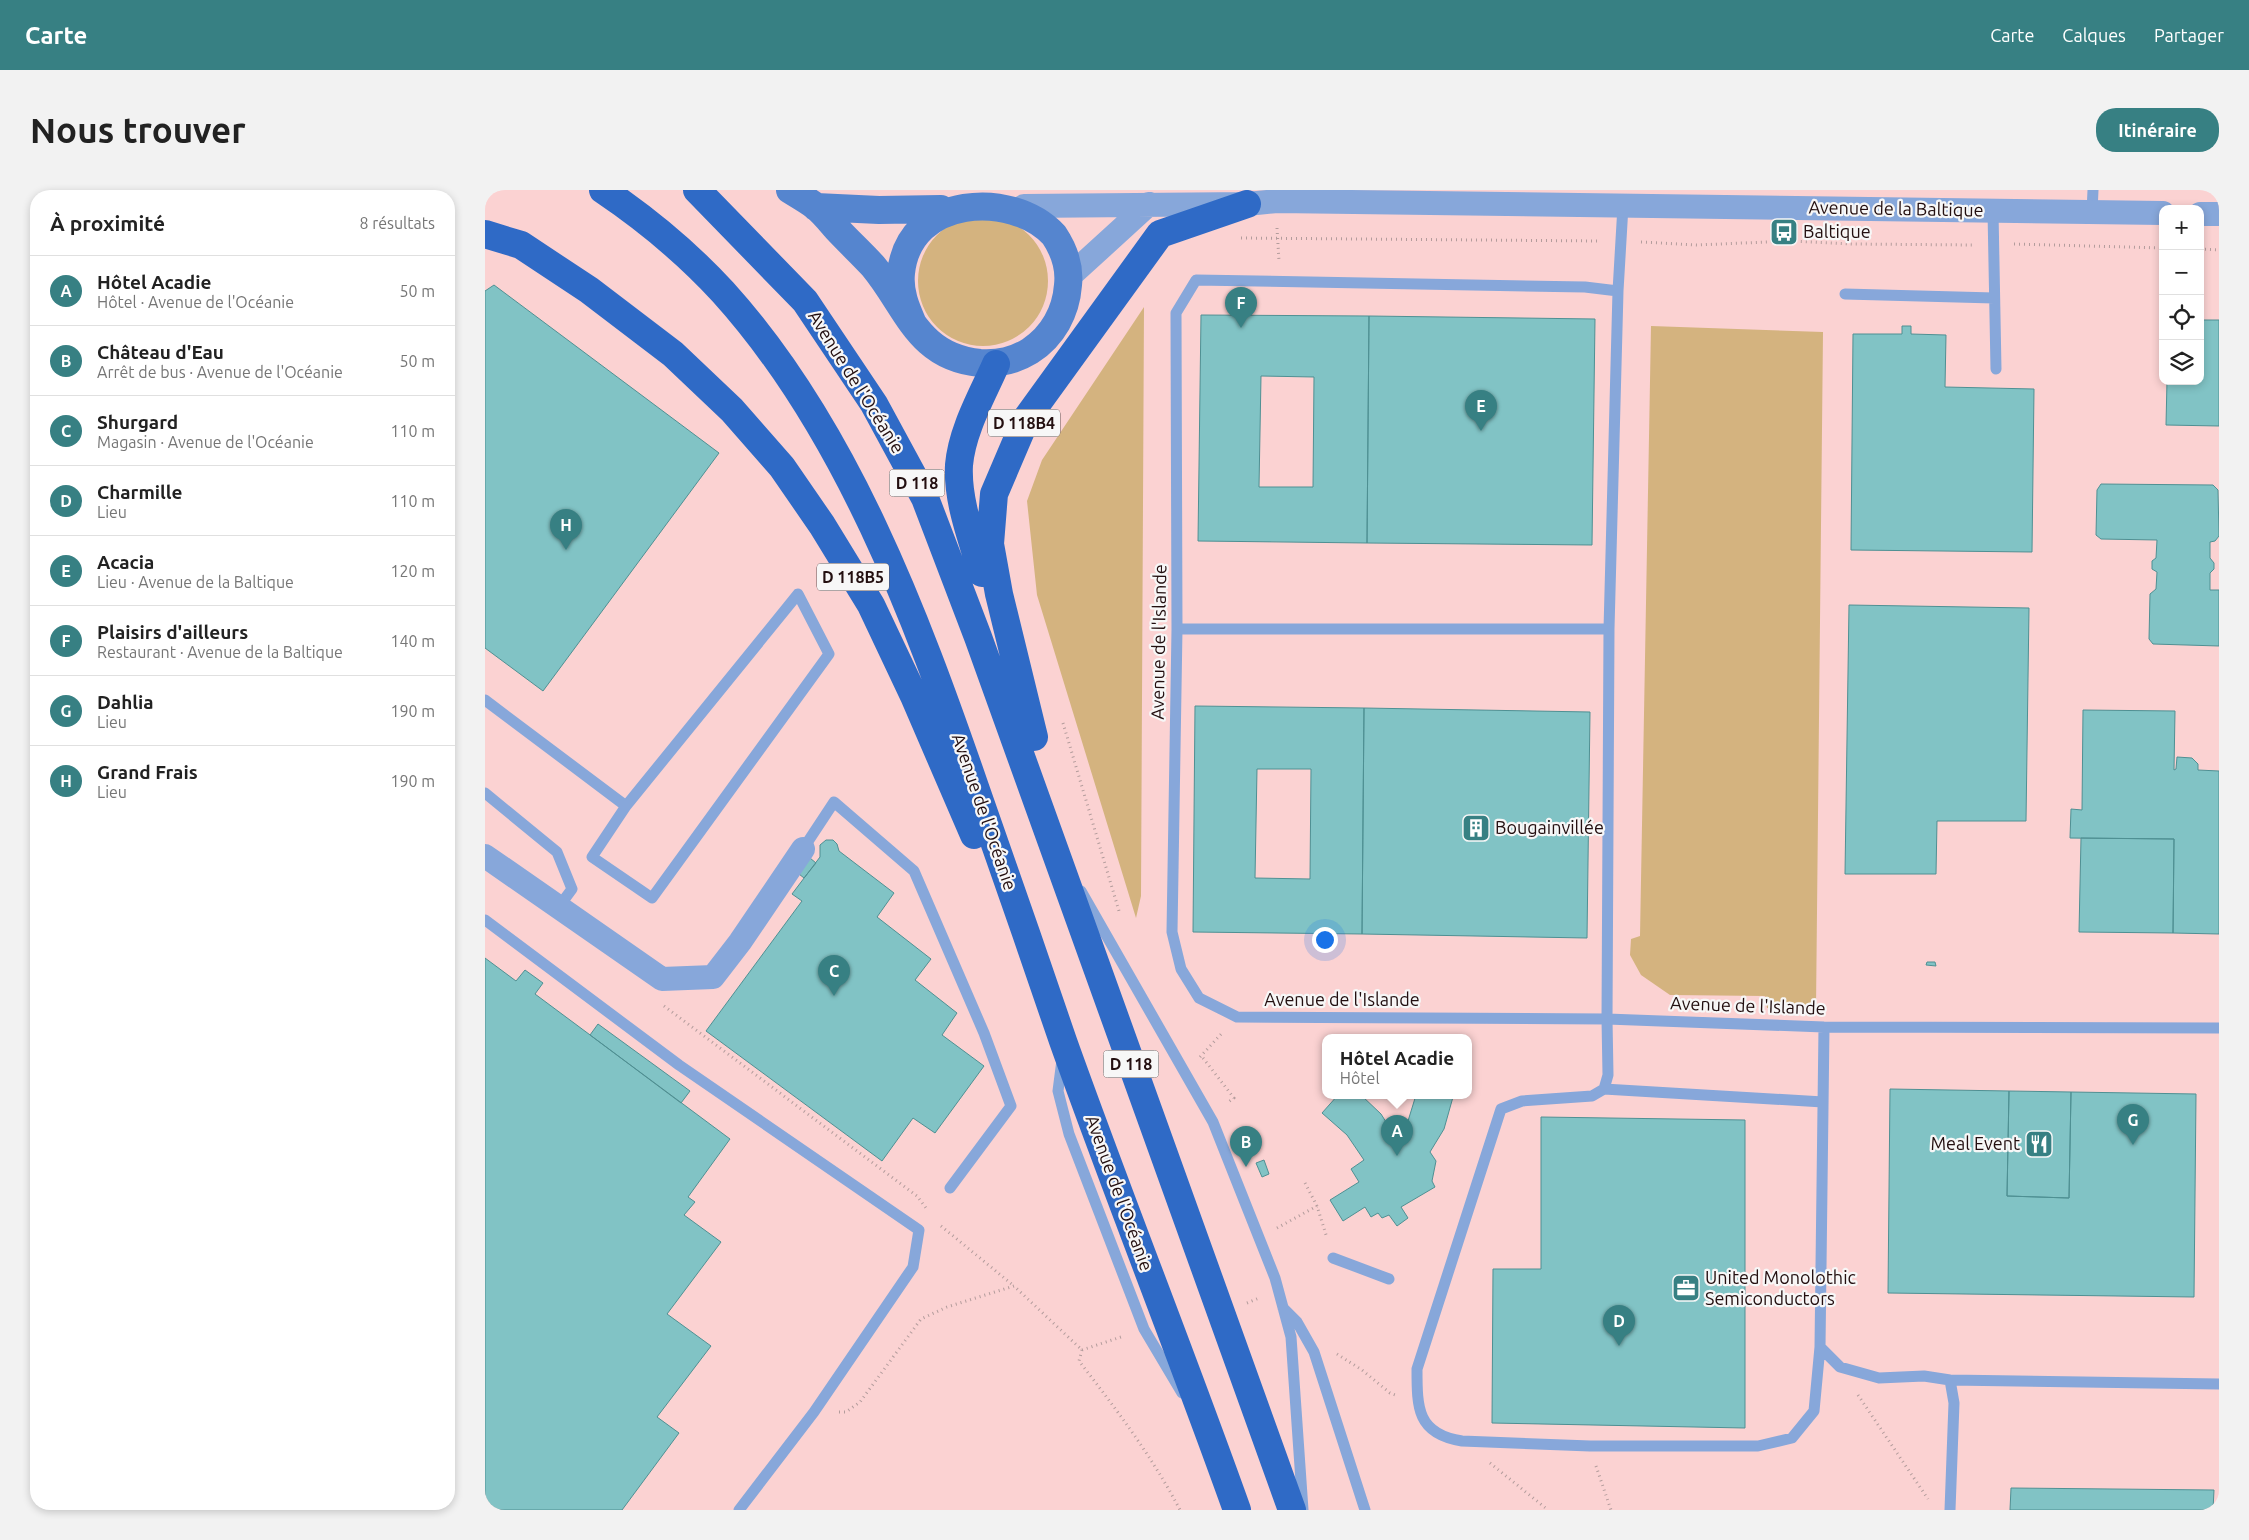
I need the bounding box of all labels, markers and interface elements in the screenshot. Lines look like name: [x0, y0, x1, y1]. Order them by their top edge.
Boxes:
text: Carte: [25, 22, 87, 49]
text: Carte: [1990, 25, 2034, 45]
text: Calques: [2062, 25, 2126, 45]
text: Partager: [2154, 25, 2224, 45]
button: Itinéraire: [2096, 108, 2219, 152]
text: Nous trouver: [30, 110, 246, 150]
street label: Avenue de la Baltique: [1808, 196, 1984, 220]
map controls: [2159, 205, 2204, 385]
button: +: [2159, 205, 2204, 250]
text: À proximité: [50, 211, 165, 235]
text: 8 résultats: [359, 214, 435, 232]
bus stop icon: Baltique: [1769, 217, 1799, 247]
place label: Baltique: [1803, 221, 1871, 241]
button: −: [2159, 250, 2204, 295]
text: Hôtel Acadie: [97, 271, 211, 293]
text: A: [60, 282, 72, 300]
text: 50 m: [399, 282, 435, 300]
pin: F: [1225, 287, 1257, 328]
text: Hôtel · Avenue de l'Océanie: [97, 293, 294, 311]
button: locate: [2159, 295, 2204, 340]
street label: Avenue de l'Océanie: [805, 307, 909, 456]
button: layers: [2159, 340, 2204, 385]
text: Château d'Eau: [97, 341, 224, 363]
text: B: [61, 352, 71, 370]
text: 50 m: [399, 352, 435, 370]
text: Arrêt de bus · Avenue de l'Océanie: [97, 363, 343, 381]
pin: E: [1465, 390, 1497, 431]
road number: D 118B4: [988, 410, 1060, 437]
text: Shurgard: [97, 411, 178, 433]
text: C: [61, 422, 71, 440]
text: 110 m: [390, 422, 435, 440]
text: Magasin · Avenue de l'Océanie: [97, 433, 314, 451]
road number: D 118: [889, 470, 945, 496]
text: Charmille: [97, 481, 183, 503]
text: D: [60, 492, 72, 510]
text: 110 m: [390, 492, 435, 510]
text: Lieu: [97, 503, 127, 521]
pin: H: [550, 509, 582, 550]
text: Acacia: [97, 551, 154, 573]
text: E: [61, 562, 71, 580]
text: 120 m: [390, 562, 435, 580]
road number: D 118B5: [817, 564, 889, 591]
street label: Avenue de l'Islande: [1147, 564, 1169, 720]
text: Lieu · Avenue de la Baltique: [97, 573, 294, 591]
text: Plaisirs d'ailleurs: [97, 621, 248, 643]
text: F: [62, 632, 71, 650]
text: 140 m: [390, 632, 435, 650]
text: Restaurant · Avenue de la Baltique: [97, 643, 343, 661]
text: Dahlia: [97, 691, 154, 713]
text: G: [60, 702, 72, 720]
text: 190 m: [390, 702, 435, 720]
text: Lieu: [97, 713, 127, 731]
street label: Avenue de l'Océanie: [949, 731, 1021, 893]
text: Grand Frais: [97, 761, 198, 783]
text: H: [60, 772, 72, 790]
text: 190 m: [390, 772, 435, 790]
text: Lieu: [97, 783, 127, 801]
building icon: Bougainvillée: [1461, 813, 1491, 843]
place label: Bougainvillée: [1495, 817, 1604, 837]
your location: [1312, 927, 1338, 953]
pin: C: [818, 955, 850, 996]
street label: Avenue de l'Islande: [1264, 989, 1420, 1009]
street label: Avenue de l'Islande: [1670, 992, 1826, 1018]
popup: [1322, 1034, 1472, 1099]
text: Hôtel Acadie: [1340, 1047, 1454, 1069]
road number: D 118: [1103, 1051, 1159, 1078]
text: Hôtel: [1340, 1069, 1380, 1087]
pin: G: [2117, 1104, 2149, 1145]
street label: Avenue de l'Océanie: [1082, 1112, 1157, 1273]
pin: A: [1381, 1115, 1413, 1156]
pin: B: [1230, 1126, 1262, 1167]
restaurant icon: Meal Event: [2024, 1129, 2054, 1159]
place label: Meal Event: [1930, 1133, 2020, 1153]
place label: United Monolothic Semiconductors: [1705, 1267, 1856, 1308]
office icon: United Monolothic Semiconductors: [1671, 1273, 1701, 1303]
pin: D: [1603, 1305, 1635, 1346]

